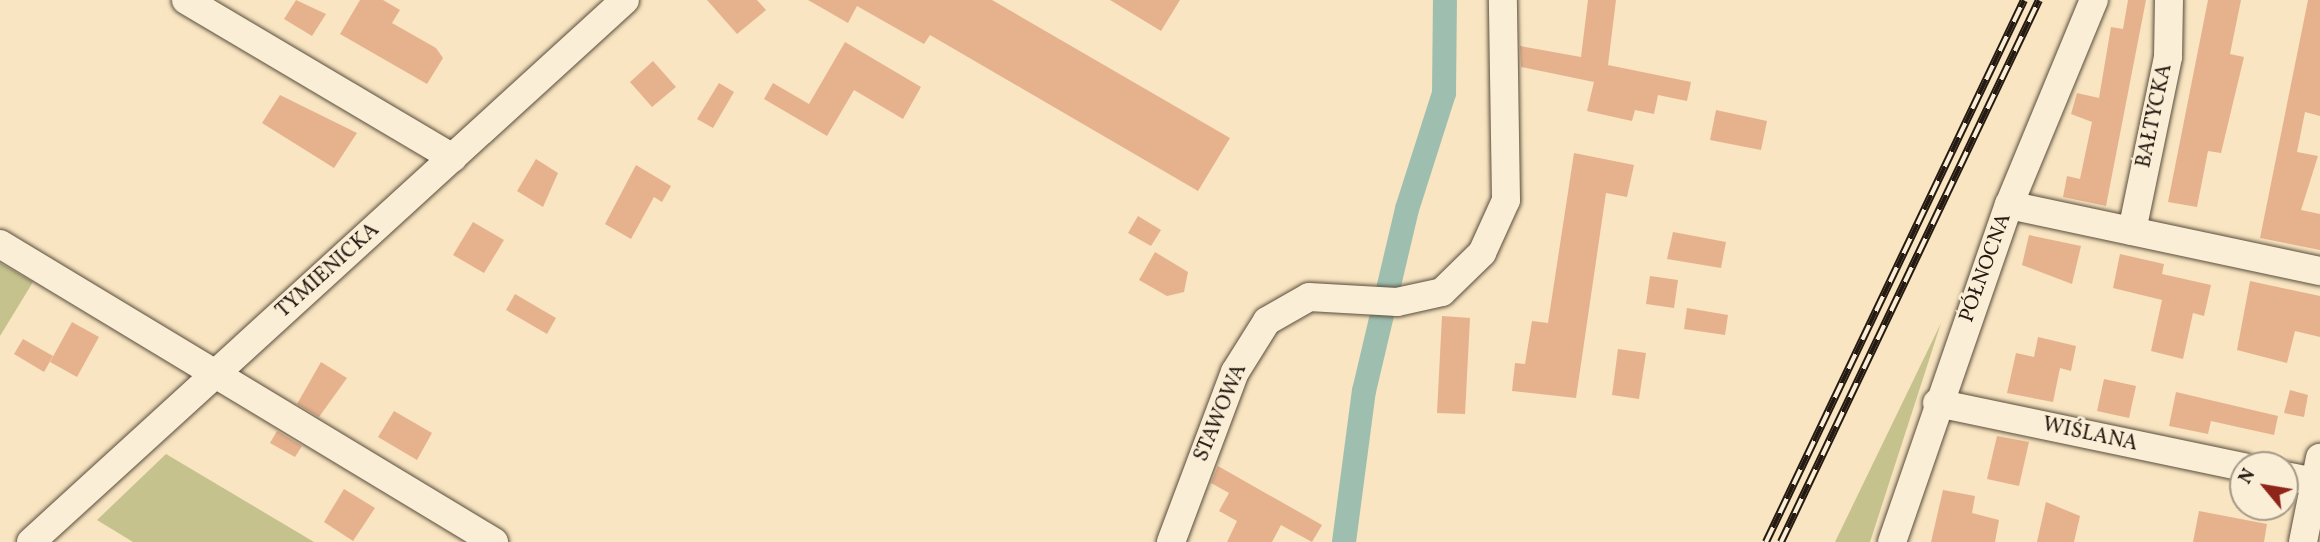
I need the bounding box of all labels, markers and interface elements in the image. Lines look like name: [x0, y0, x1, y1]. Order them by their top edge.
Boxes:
street label: BAŁTYCKA: [2132, 62, 2178, 170]
street label: PÓŁNOCNA: [1955, 210, 2017, 326]
street label: TYMIENICKA: [271, 218, 385, 324]
street label: STAWOWA: [1189, 360, 1253, 466]
street label: WIŚLANA: [2040, 413, 2140, 457]
north arrow: [2229, 451, 2299, 521]
text: N: [2233, 464, 2262, 489]

